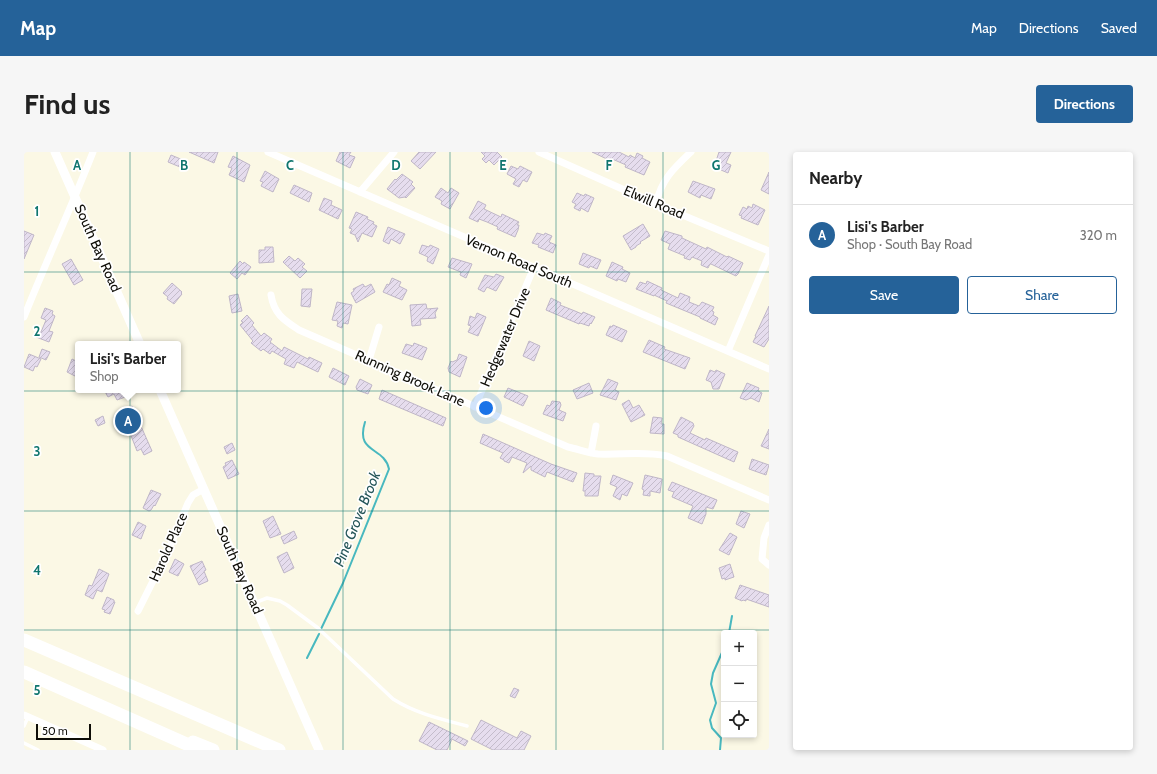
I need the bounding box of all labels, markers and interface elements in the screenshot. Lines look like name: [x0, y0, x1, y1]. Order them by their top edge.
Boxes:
text: Map: [20, 17, 56, 40]
text: Map: [971, 19, 997, 37]
text: Directions: [1019, 19, 1079, 37]
text: Saved: [1101, 19, 1137, 37]
button: Directions: [1036, 85, 1133, 123]
text: Find us: [24, 87, 110, 121]
text: A: [73, 157, 82, 173]
text: B: [180, 157, 188, 173]
text: C: [286, 157, 294, 173]
text: D: [391, 157, 401, 173]
text: E: [499, 157, 507, 173]
text: F: [606, 157, 613, 173]
text: G: [712, 157, 721, 173]
text: Nearby: [809, 168, 862, 188]
street label: Elwill Road: [621, 181, 687, 223]
street label: South Bay Road: [71, 201, 125, 295]
text: 1: [35, 203, 39, 219]
text: Lisi's Barber: [847, 218, 924, 236]
text: A: [818, 227, 826, 243]
text: 320 m: [1080, 227, 1117, 243]
street label: Vernon Road South: [463, 230, 575, 292]
text: Shop · South Bay Road: [847, 236, 972, 252]
button: Save: [809, 276, 959, 314]
button: Share: [967, 276, 1117, 314]
street label: Hedgewater Drive: [476, 285, 534, 389]
text: 2: [34, 323, 41, 339]
popup: [75, 341, 181, 393]
street label: Running Brook Lane: [352, 346, 468, 410]
text: Lisi's Barber: [90, 350, 166, 368]
text: Shop: [90, 368, 119, 384]
your location: [476, 398, 496, 418]
pin: A: [115, 406, 141, 436]
text: 3: [33, 443, 41, 459]
water label: Pine Grove Brook: [330, 468, 385, 569]
street label: Harold Place: [145, 510, 191, 584]
street label: South Bay Road: [213, 523, 267, 617]
text: 4: [33, 562, 41, 578]
map controls: [721, 630, 757, 738]
button: +: [721, 630, 757, 666]
button: −: [721, 666, 757, 702]
text: 5: [34, 682, 41, 698]
button: locate: [721, 702, 757, 738]
scale bar: [36, 722, 91, 741]
text: 50 m: [42, 724, 68, 738]

